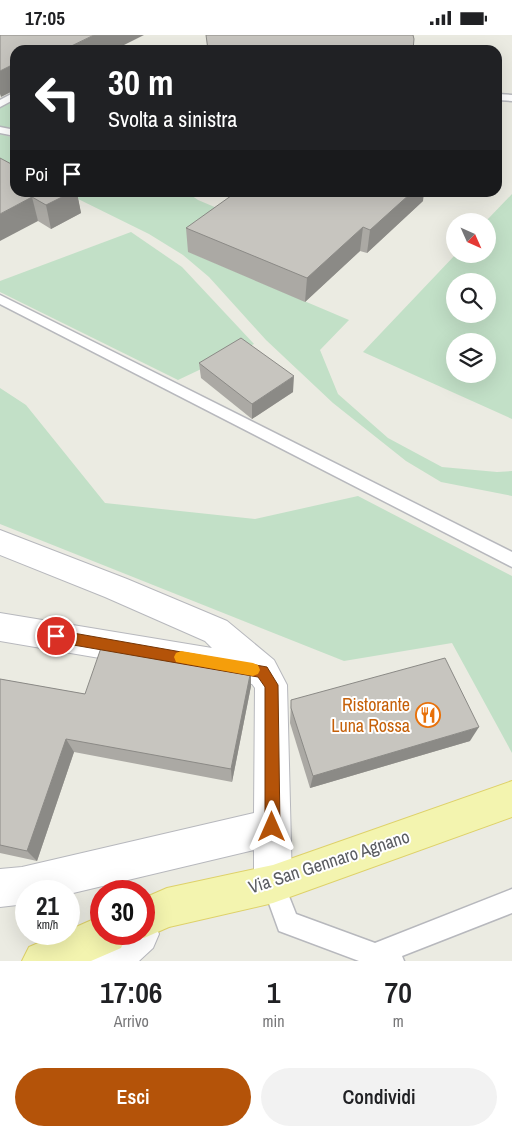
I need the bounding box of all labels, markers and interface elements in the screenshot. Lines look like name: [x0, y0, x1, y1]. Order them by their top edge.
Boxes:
text: 17:05: [25, 5, 65, 31]
text: 30 m: [108, 59, 173, 106]
icon: left: [25, 65, 90, 130]
text: Svolta a sinistra: [108, 104, 237, 134]
icon: arrive: [58, 160, 86, 188]
text: Poi: [25, 161, 48, 187]
north arrow: [446, 213, 496, 263]
map controls: [446, 213, 496, 383]
button: search: [446, 273, 496, 323]
button: layers: [446, 333, 496, 383]
pin: [35, 615, 77, 657]
icon: arrive: [42, 622, 70, 650]
place label: Ristorante Luna Rossa: [331, 692, 410, 738]
restaurant icon: Ristorante Luna Rossa: [415, 702, 441, 728]
position arrow: [245, 800, 297, 852]
street label: Via San Gennaro Agnano: [245, 824, 413, 899]
speed limit sign: 30: [90, 880, 155, 945]
text: 21: [36, 889, 59, 923]
text: km/h: [37, 917, 58, 933]
text: 17:06: [100, 972, 163, 1012]
text: 1: [267, 972, 280, 1012]
text: 70: [385, 972, 412, 1012]
text: Arrivo: [114, 1010, 149, 1032]
text: min: [263, 1010, 284, 1032]
text: m: [393, 1010, 404, 1032]
button: Esci: [15, 1068, 251, 1126]
button: Condividi: [261, 1068, 497, 1126]

